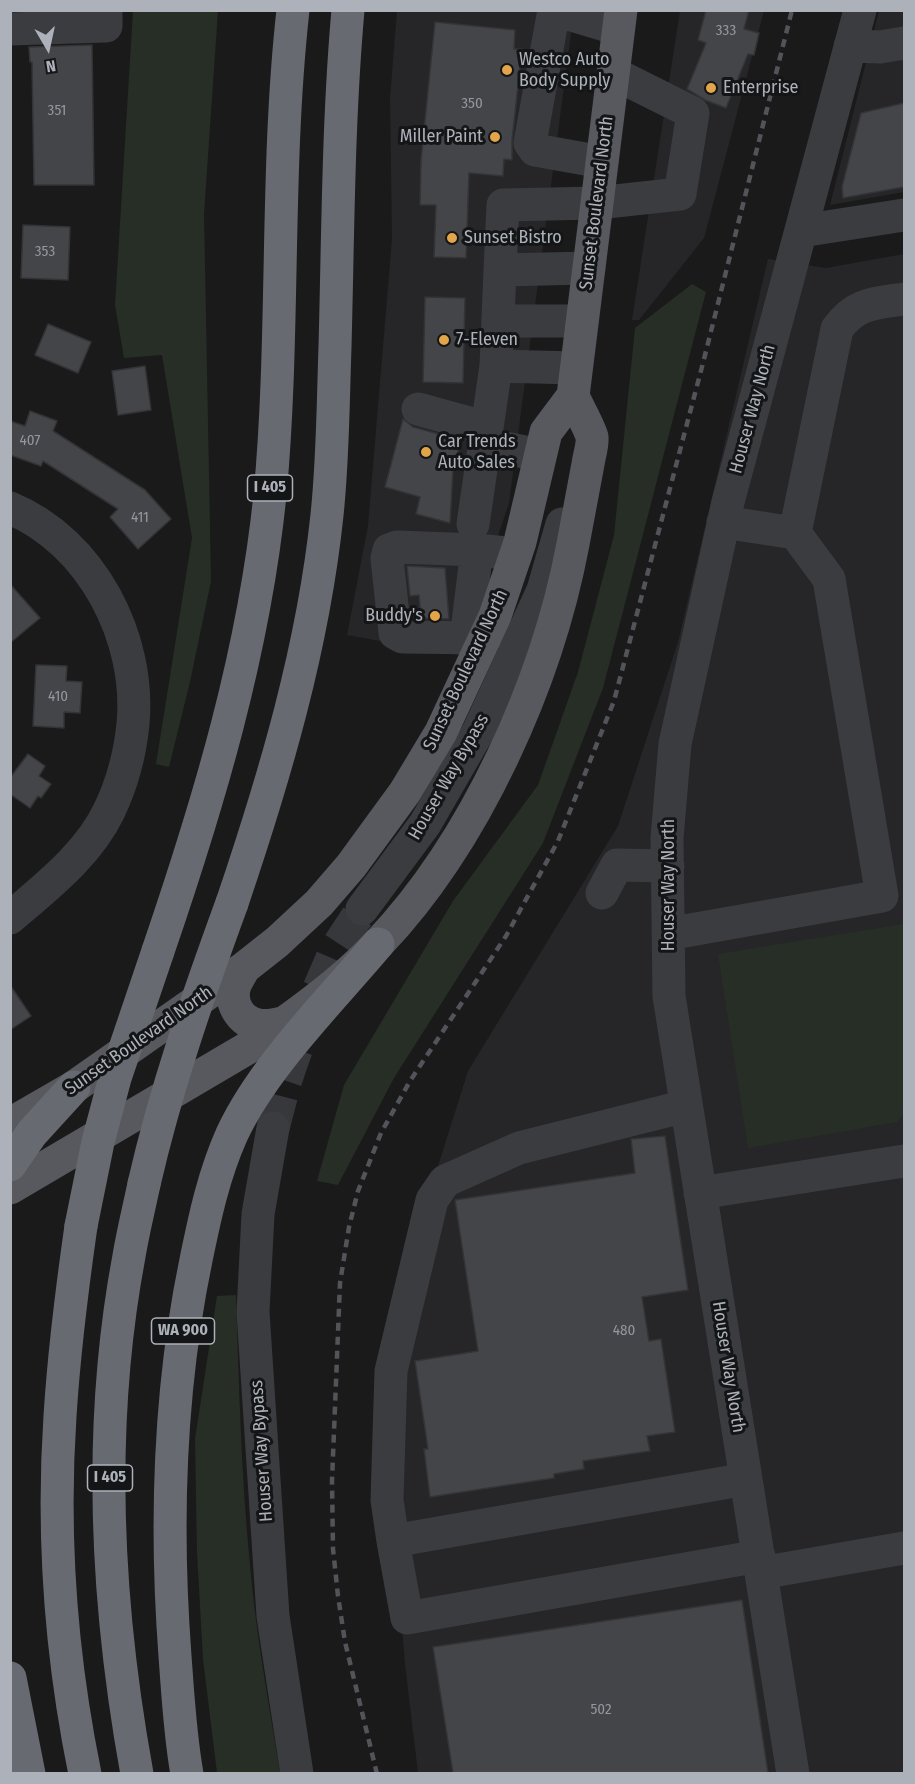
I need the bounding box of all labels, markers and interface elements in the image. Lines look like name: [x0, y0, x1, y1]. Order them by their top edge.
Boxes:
north arrow: [18, 18, 78, 78]
house number: 333: [716, 22, 736, 40]
place label: Westco Auto Body Supply: [519, 49, 610, 92]
text: N: [45, 56, 57, 76]
marker: Westco Auto Body Supply: [500, 63, 514, 77]
place label: Enterprise: [723, 77, 799, 99]
marker: Enterprise: [704, 81, 718, 95]
house number: 350: [461, 95, 483, 113]
house number: 351: [48, 102, 66, 120]
street label: Sunset Boulevard North: [576, 115, 618, 291]
place label: Miller Paint: [400, 126, 483, 148]
marker: Miller Paint: [488, 130, 502, 144]
place label: Sunset Bistro: [464, 227, 562, 249]
marker: Sunset Bistro: [445, 231, 459, 245]
house number: 353: [35, 243, 55, 261]
place label: 7-Eleven: [456, 329, 518, 351]
marker: 7-Eleven: [437, 333, 451, 347]
street label: Houser Way North: [725, 342, 781, 476]
place label: Car Trends Auto Sales: [438, 431, 516, 474]
house number: 407: [20, 432, 40, 450]
marker: Car Trends Auto Sales: [419, 445, 433, 459]
road number: I 405: [248, 475, 292, 501]
house number: 411: [131, 509, 149, 527]
street label: Sunset Boulevard North: [419, 586, 513, 754]
place label: Buddy's: [365, 605, 423, 627]
marker: Buddy's: [428, 609, 442, 623]
house number: 410: [48, 688, 68, 706]
street label: Houser Way Bypass: [404, 710, 494, 844]
street label: Houser Way North: [658, 819, 680, 951]
street label: Sunset Boulevard North: [61, 982, 217, 1100]
street label: Houser Way North: [707, 1300, 749, 1434]
road number: WA 900: [152, 1318, 214, 1344]
house number: 480: [613, 1322, 635, 1340]
street label: Houser Way Bypass: [246, 1380, 278, 1522]
road number: I 405: [88, 1465, 132, 1491]
house number: 502: [590, 1701, 612, 1719]

